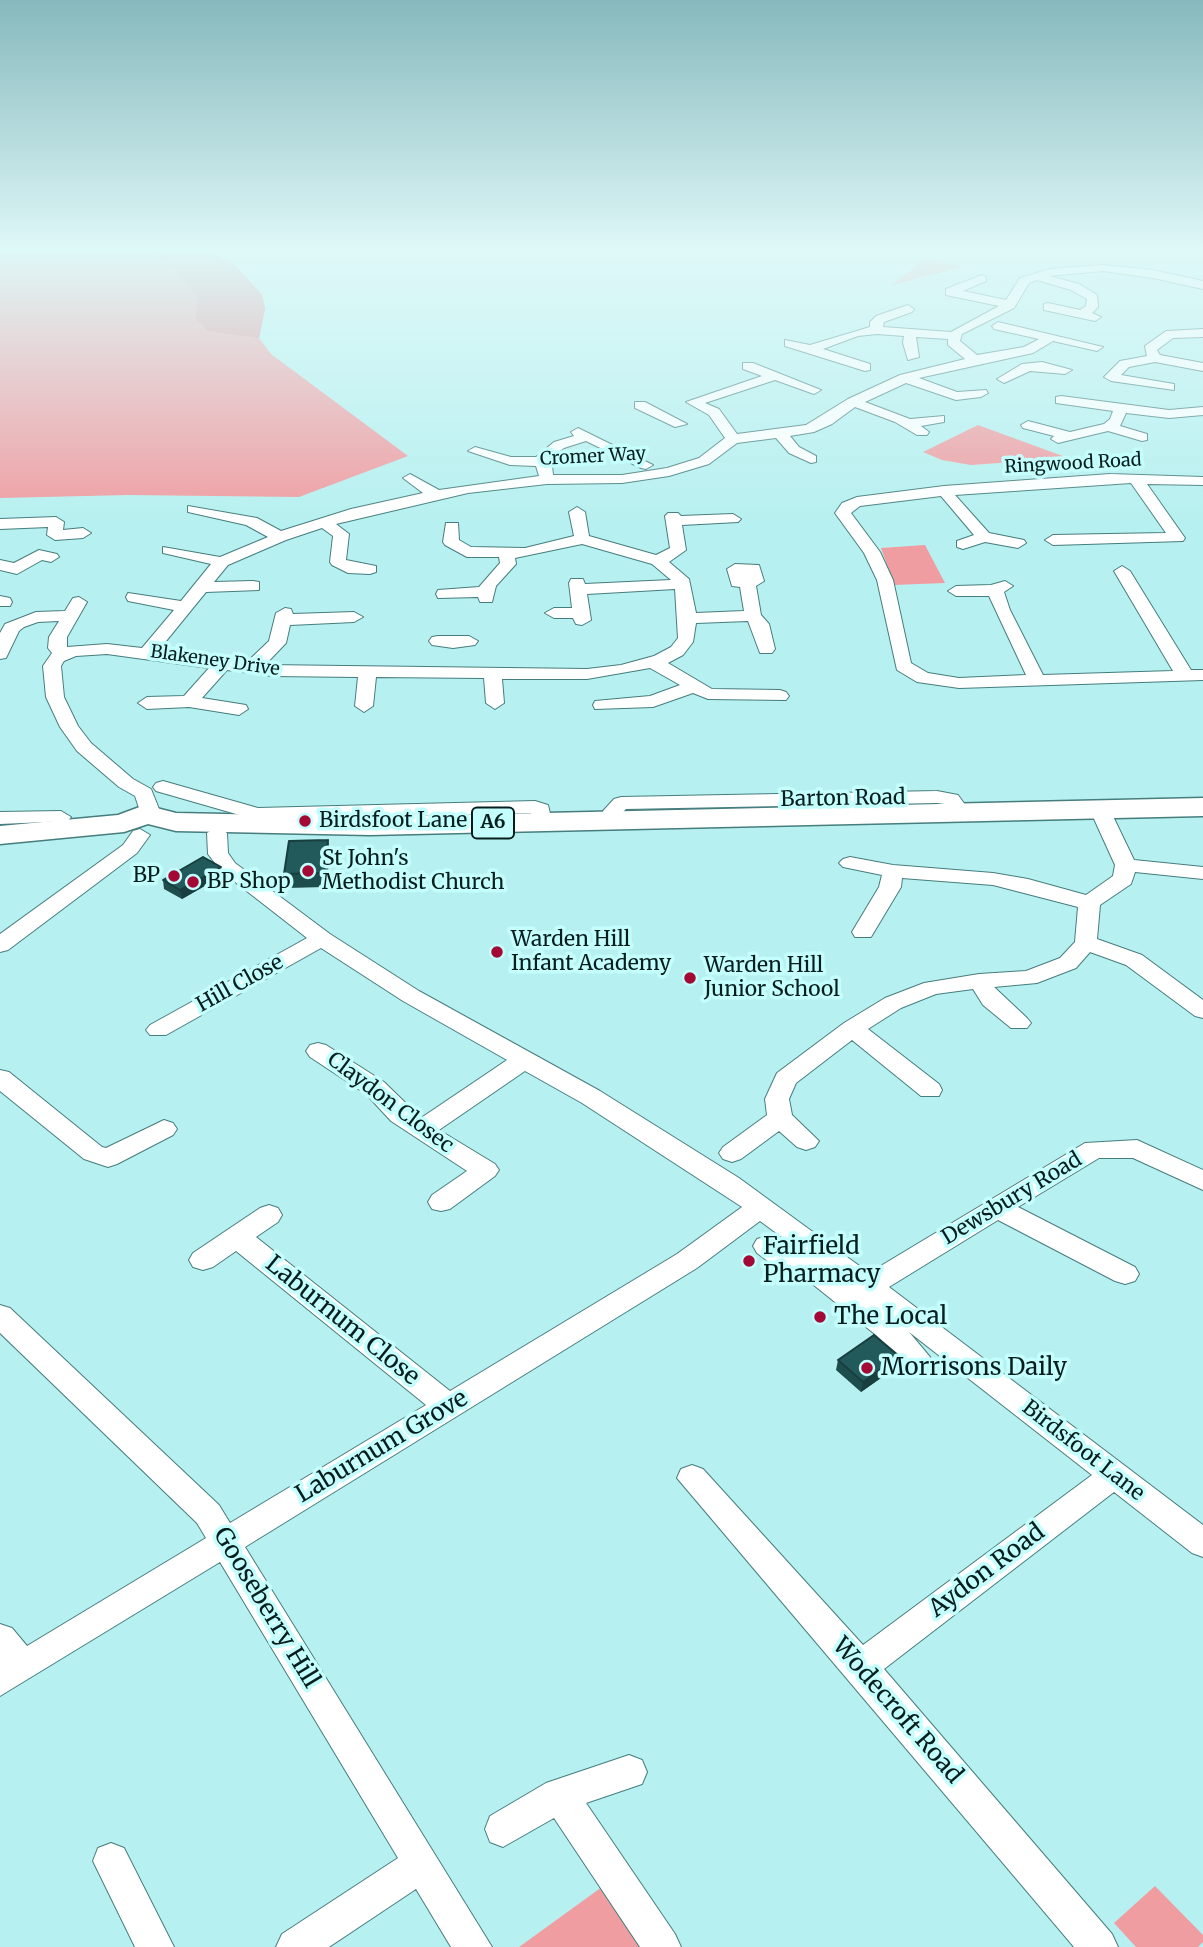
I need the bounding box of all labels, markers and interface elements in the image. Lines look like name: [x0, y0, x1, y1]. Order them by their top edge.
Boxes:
street label: Cromer Way: [539, 443, 647, 471]
street label: Ringwood Road: [1004, 450, 1142, 478]
street label: Blakeney Drive: [149, 641, 281, 681]
street label: Barton Road: [780, 785, 906, 813]
place label: Birdsfoot Lane: [319, 808, 467, 834]
road number: A6: [472, 808, 514, 838]
marker: Birdsfoot Lane: [297, 813, 313, 829]
place label: St John's Methodist Church: [322, 846, 504, 896]
place label: BP: [133, 863, 160, 889]
marker: St John's Methodist Church: [300, 863, 316, 879]
marker: BP: [166, 868, 182, 884]
place label: BP Shop: [207, 869, 291, 895]
marker: BP Shop: [185, 874, 201, 890]
place label: Warden Hill Infant Academy: [511, 927, 671, 977]
marker: Warden Hill Infant Academy: [489, 944, 505, 960]
street label: Hill Close: [192, 950, 288, 1018]
place label: Warden Hill Junior School: [704, 953, 840, 1003]
marker: Warden Hill Junior School: [682, 970, 698, 986]
street label: Claydon Closec: [322, 1047, 458, 1159]
street label: Dewsbury Road: [937, 1147, 1087, 1251]
place label: Fairfield Pharmacy: [763, 1233, 881, 1289]
street label: Laburnum Close: [259, 1250, 425, 1392]
marker: Fairfield Pharmacy: [741, 1253, 757, 1269]
place label: The Local: [834, 1303, 947, 1331]
marker: The Local: [812, 1309, 828, 1325]
place label: Morrisons Daily: [881, 1354, 1067, 1382]
marker: Morrisons Daily: [859, 1360, 875, 1376]
street label: Laburnum Grove: [291, 1384, 473, 1510]
street label: Birdsfoot Lane: [1017, 1395, 1149, 1507]
street label: Aydon Road: [923, 1518, 1051, 1624]
street label: Gooseberry Hill: [207, 1523, 325, 1693]
street label: Wodecroft Road: [826, 1632, 968, 1790]

